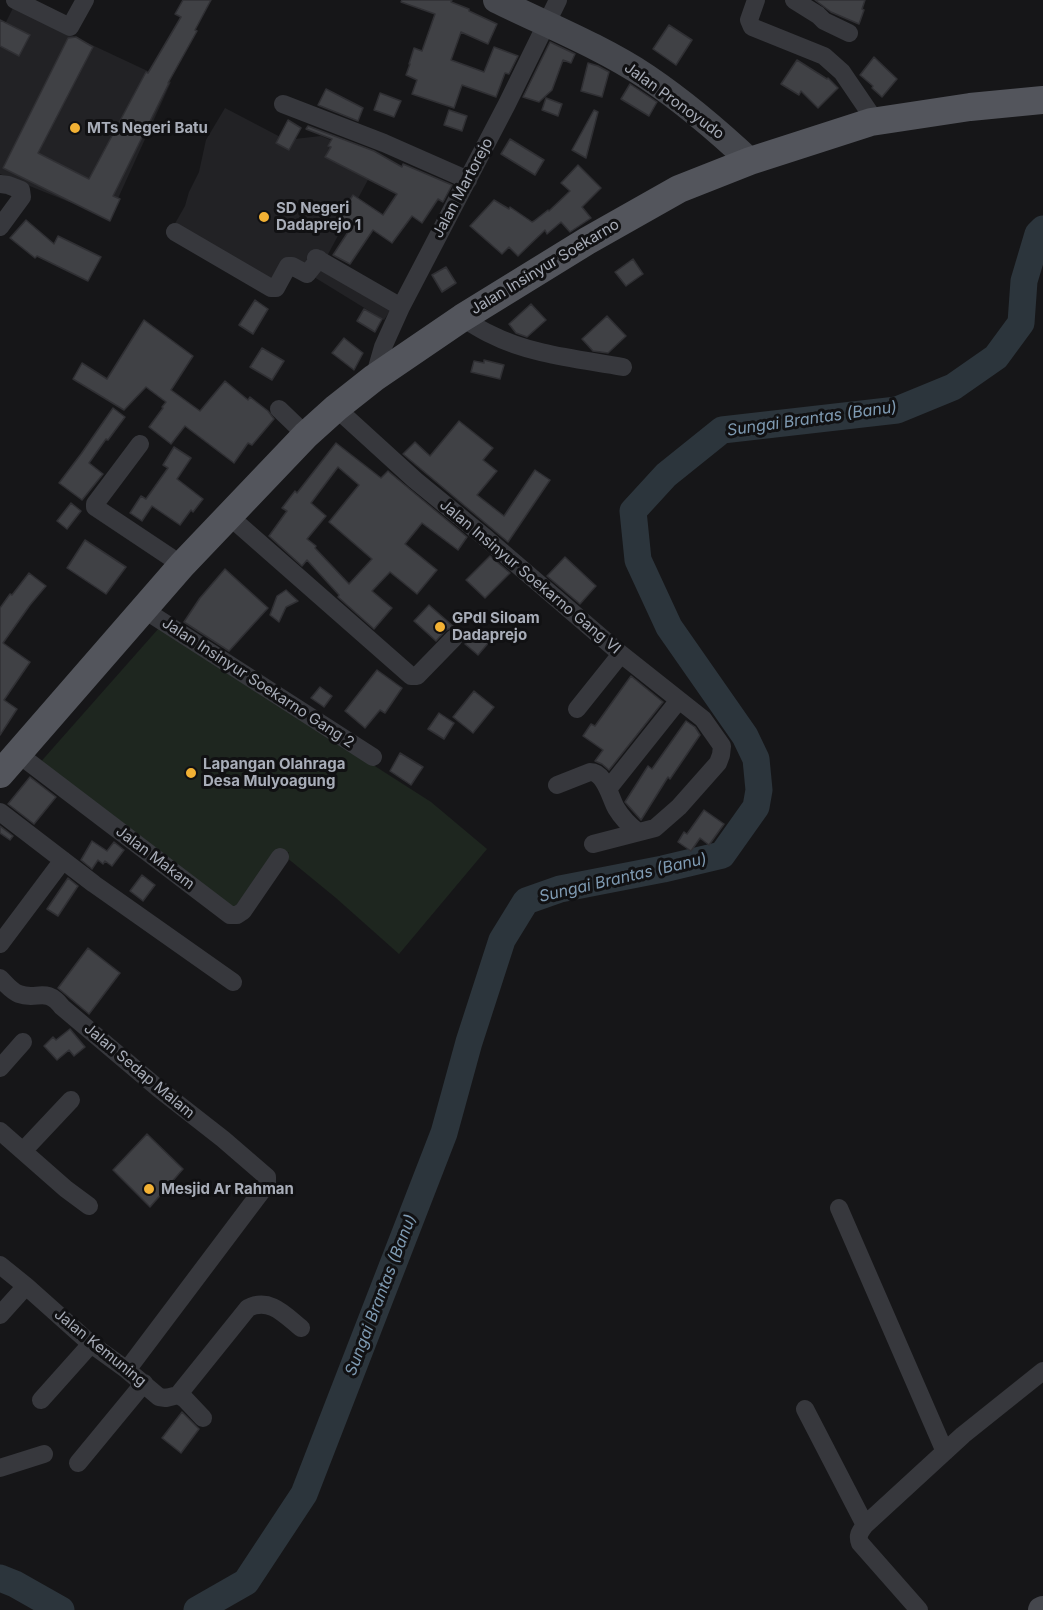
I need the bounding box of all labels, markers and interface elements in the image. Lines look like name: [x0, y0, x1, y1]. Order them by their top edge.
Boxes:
street label: Jalan Pronoyudo: [621, 59, 727, 143]
place label: MTs Negeri Batu: [87, 119, 208, 137]
marker: MTs Negeri Batu: [68, 121, 82, 135]
street label: Jalan Martorejo: [429, 135, 497, 241]
place label: SD Negeri Dadaprejo 1: [276, 199, 361, 234]
marker: SD Negeri Dadaprejo 1: [257, 210, 271, 224]
street label: Jalan Insinyur Soekarno: [467, 215, 623, 319]
water label: Sungai Brantas (Banu): [726, 398, 898, 440]
street label: Jalan Insinyur Soekarno Gang VI: [436, 496, 624, 658]
place label: GPdI Siloam Dadaprejo: [452, 609, 540, 644]
street label: Jalan Insinyur Soekarno Gang 2: [159, 614, 357, 752]
marker: GPdI Siloam Dadaprejo: [433, 620, 447, 634]
place label: Lapangan Olahraga Desa Mulyoagung: [203, 755, 345, 790]
marker: Lapangan Olahraga Desa Mulyoagung: [184, 766, 198, 780]
street label: Jalan Makam: [112, 823, 198, 893]
water label: Sungai Brantas (Banu): [537, 849, 709, 907]
street label: Jalan Sedap Malam: [80, 1020, 198, 1122]
place label: Mesjid Ar Rahman: [161, 1180, 294, 1198]
marker: Mesjid Ar Rahman: [142, 1182, 156, 1196]
water label: Sungai Brantas (Banu): [341, 1212, 421, 1378]
street label: Jalan Kemuning: [50, 1305, 150, 1391]

